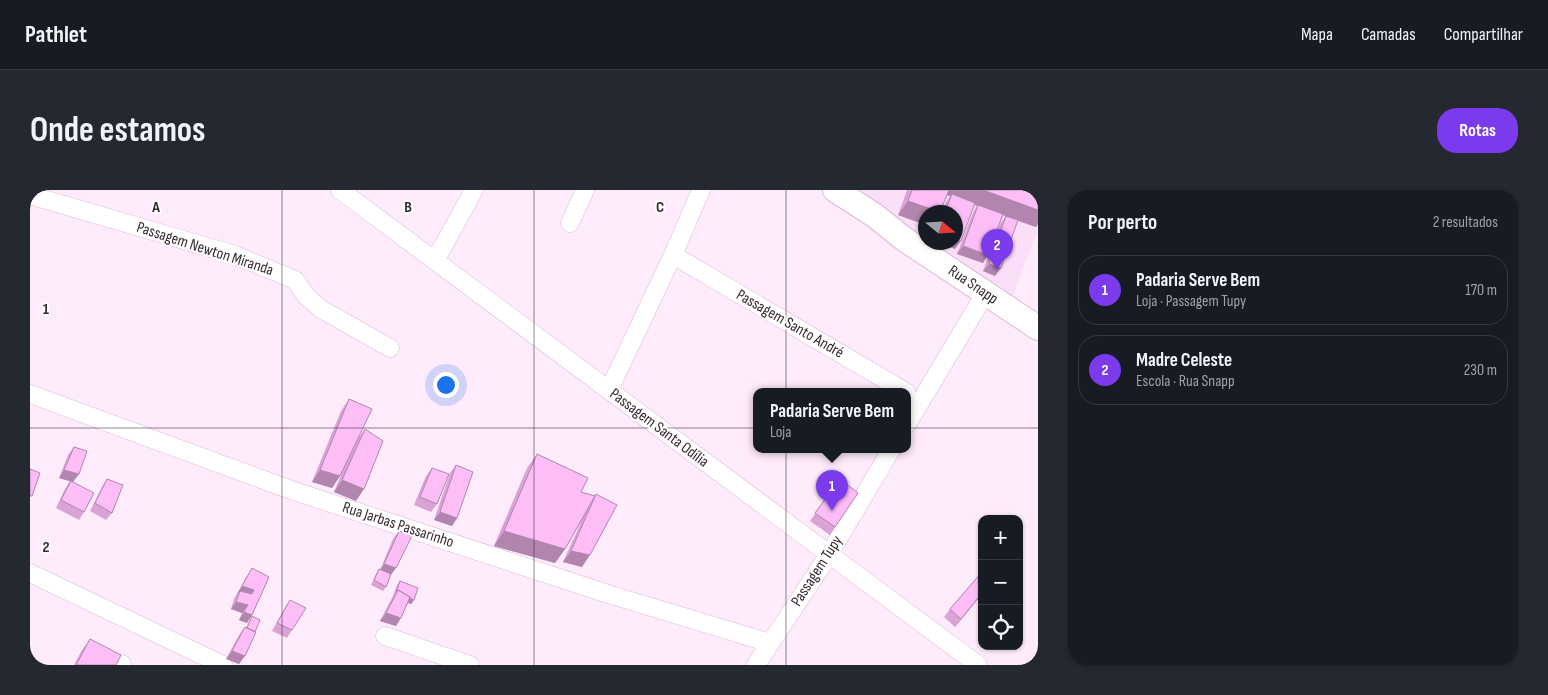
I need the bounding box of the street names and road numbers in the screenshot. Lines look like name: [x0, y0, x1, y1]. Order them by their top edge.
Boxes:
street label: Passagem Newton Miranda: [134, 218, 276, 280]
street label: Rua Snapp: [945, 261, 1001, 309]
street label: Passagem Santo André: [733, 286, 847, 362]
street label: Passagem Santa Odília: [606, 385, 712, 471]
street label: Rua Jarbas Passarinho: [340, 498, 456, 552]
street label: Passagem Tupy: [787, 532, 847, 610]

